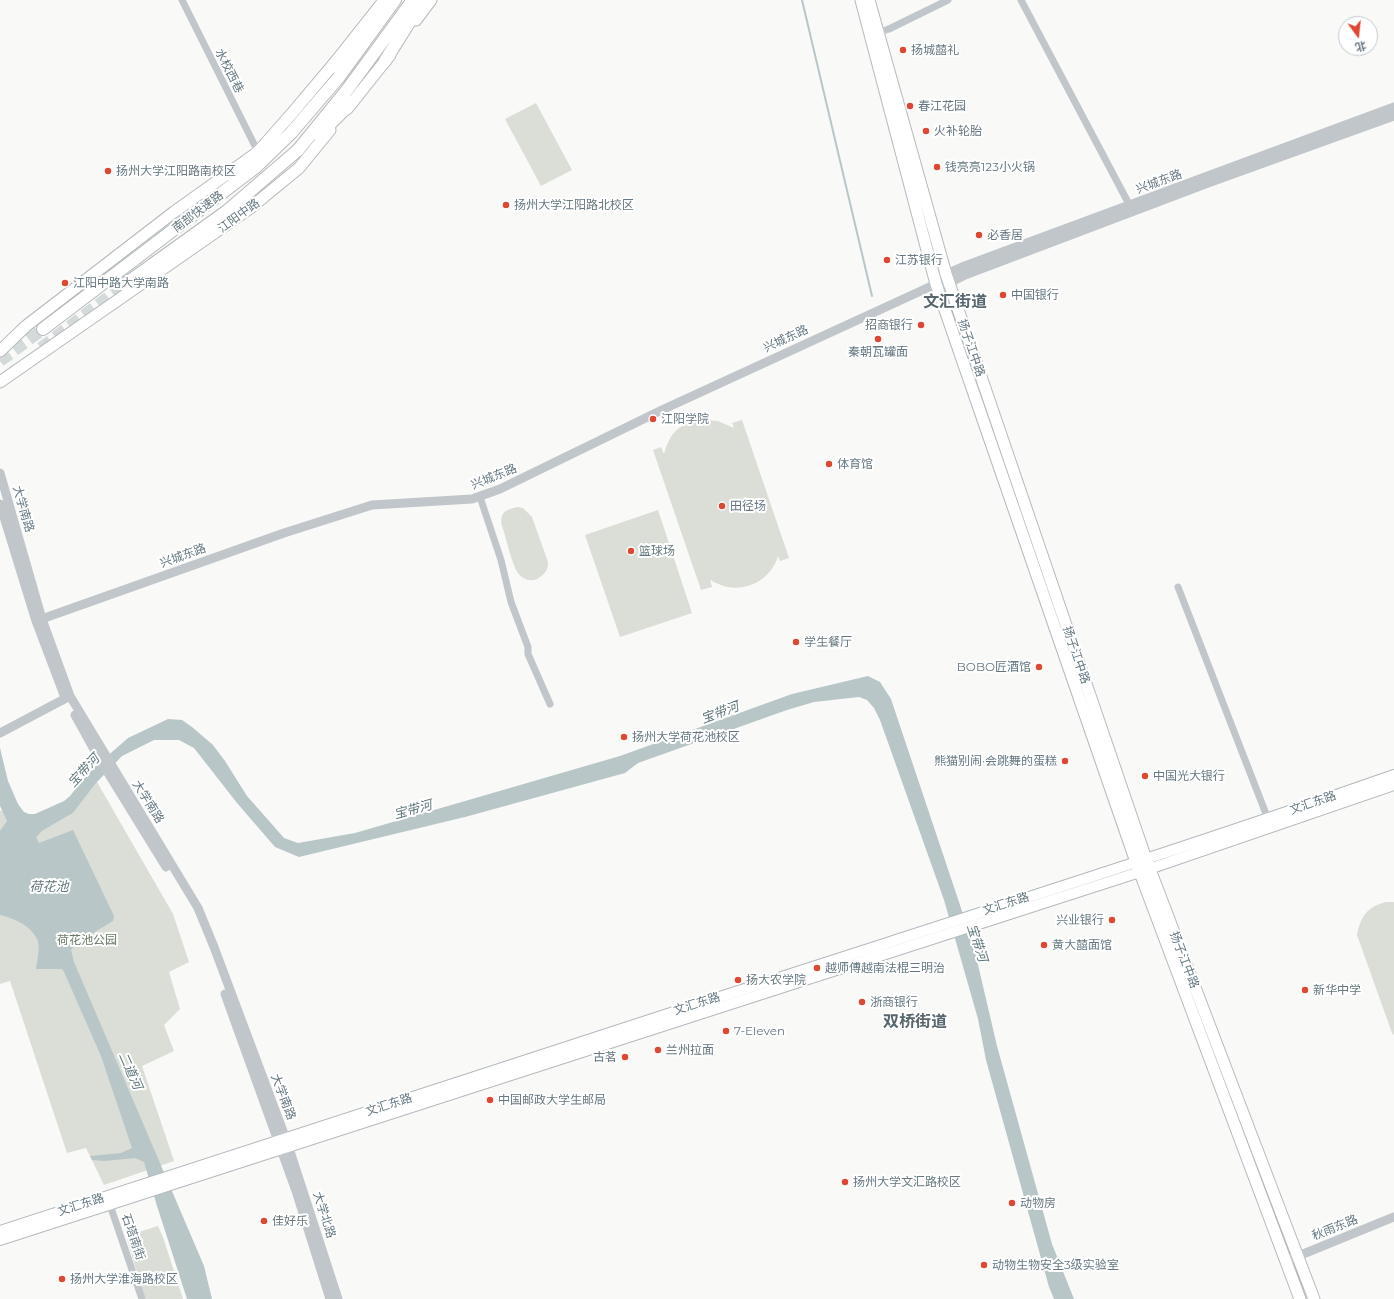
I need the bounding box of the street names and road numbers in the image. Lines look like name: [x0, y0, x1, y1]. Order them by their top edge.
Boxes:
street label: 水校西巷: [212, 46, 246, 96]
street label: 兴城东路: [1134, 167, 1184, 197]
street label: 南部快速路: [170, 188, 226, 236]
street label: 江阳中路: [215, 196, 263, 236]
street label: 扬子江中路: [954, 317, 988, 379]
street label: 兴城东路: [761, 322, 811, 356]
street label: 兴城东路: [469, 461, 519, 493]
street label: 大学南路: [9, 484, 37, 534]
street label: 兴城东路: [158, 541, 208, 571]
street label: 扬子江中路: [1059, 624, 1093, 686]
street label: 大学南路: [129, 778, 167, 826]
street label: 文汇东路: [1288, 788, 1338, 818]
street label: 文汇东路: [981, 890, 1031, 918]
street label: 扬子江中路: [1167, 929, 1201, 991]
street label: 文汇东路: [672, 990, 722, 1018]
street label: 大学南路: [268, 1072, 298, 1122]
street label: 文汇东路: [364, 1091, 414, 1119]
street label: 大学北路: [310, 1190, 338, 1240]
street label: 文汇东路: [56, 1191, 106, 1219]
street label: 石塔南街: [118, 1212, 148, 1262]
street label: 秋雨东路: [1310, 1212, 1360, 1244]

